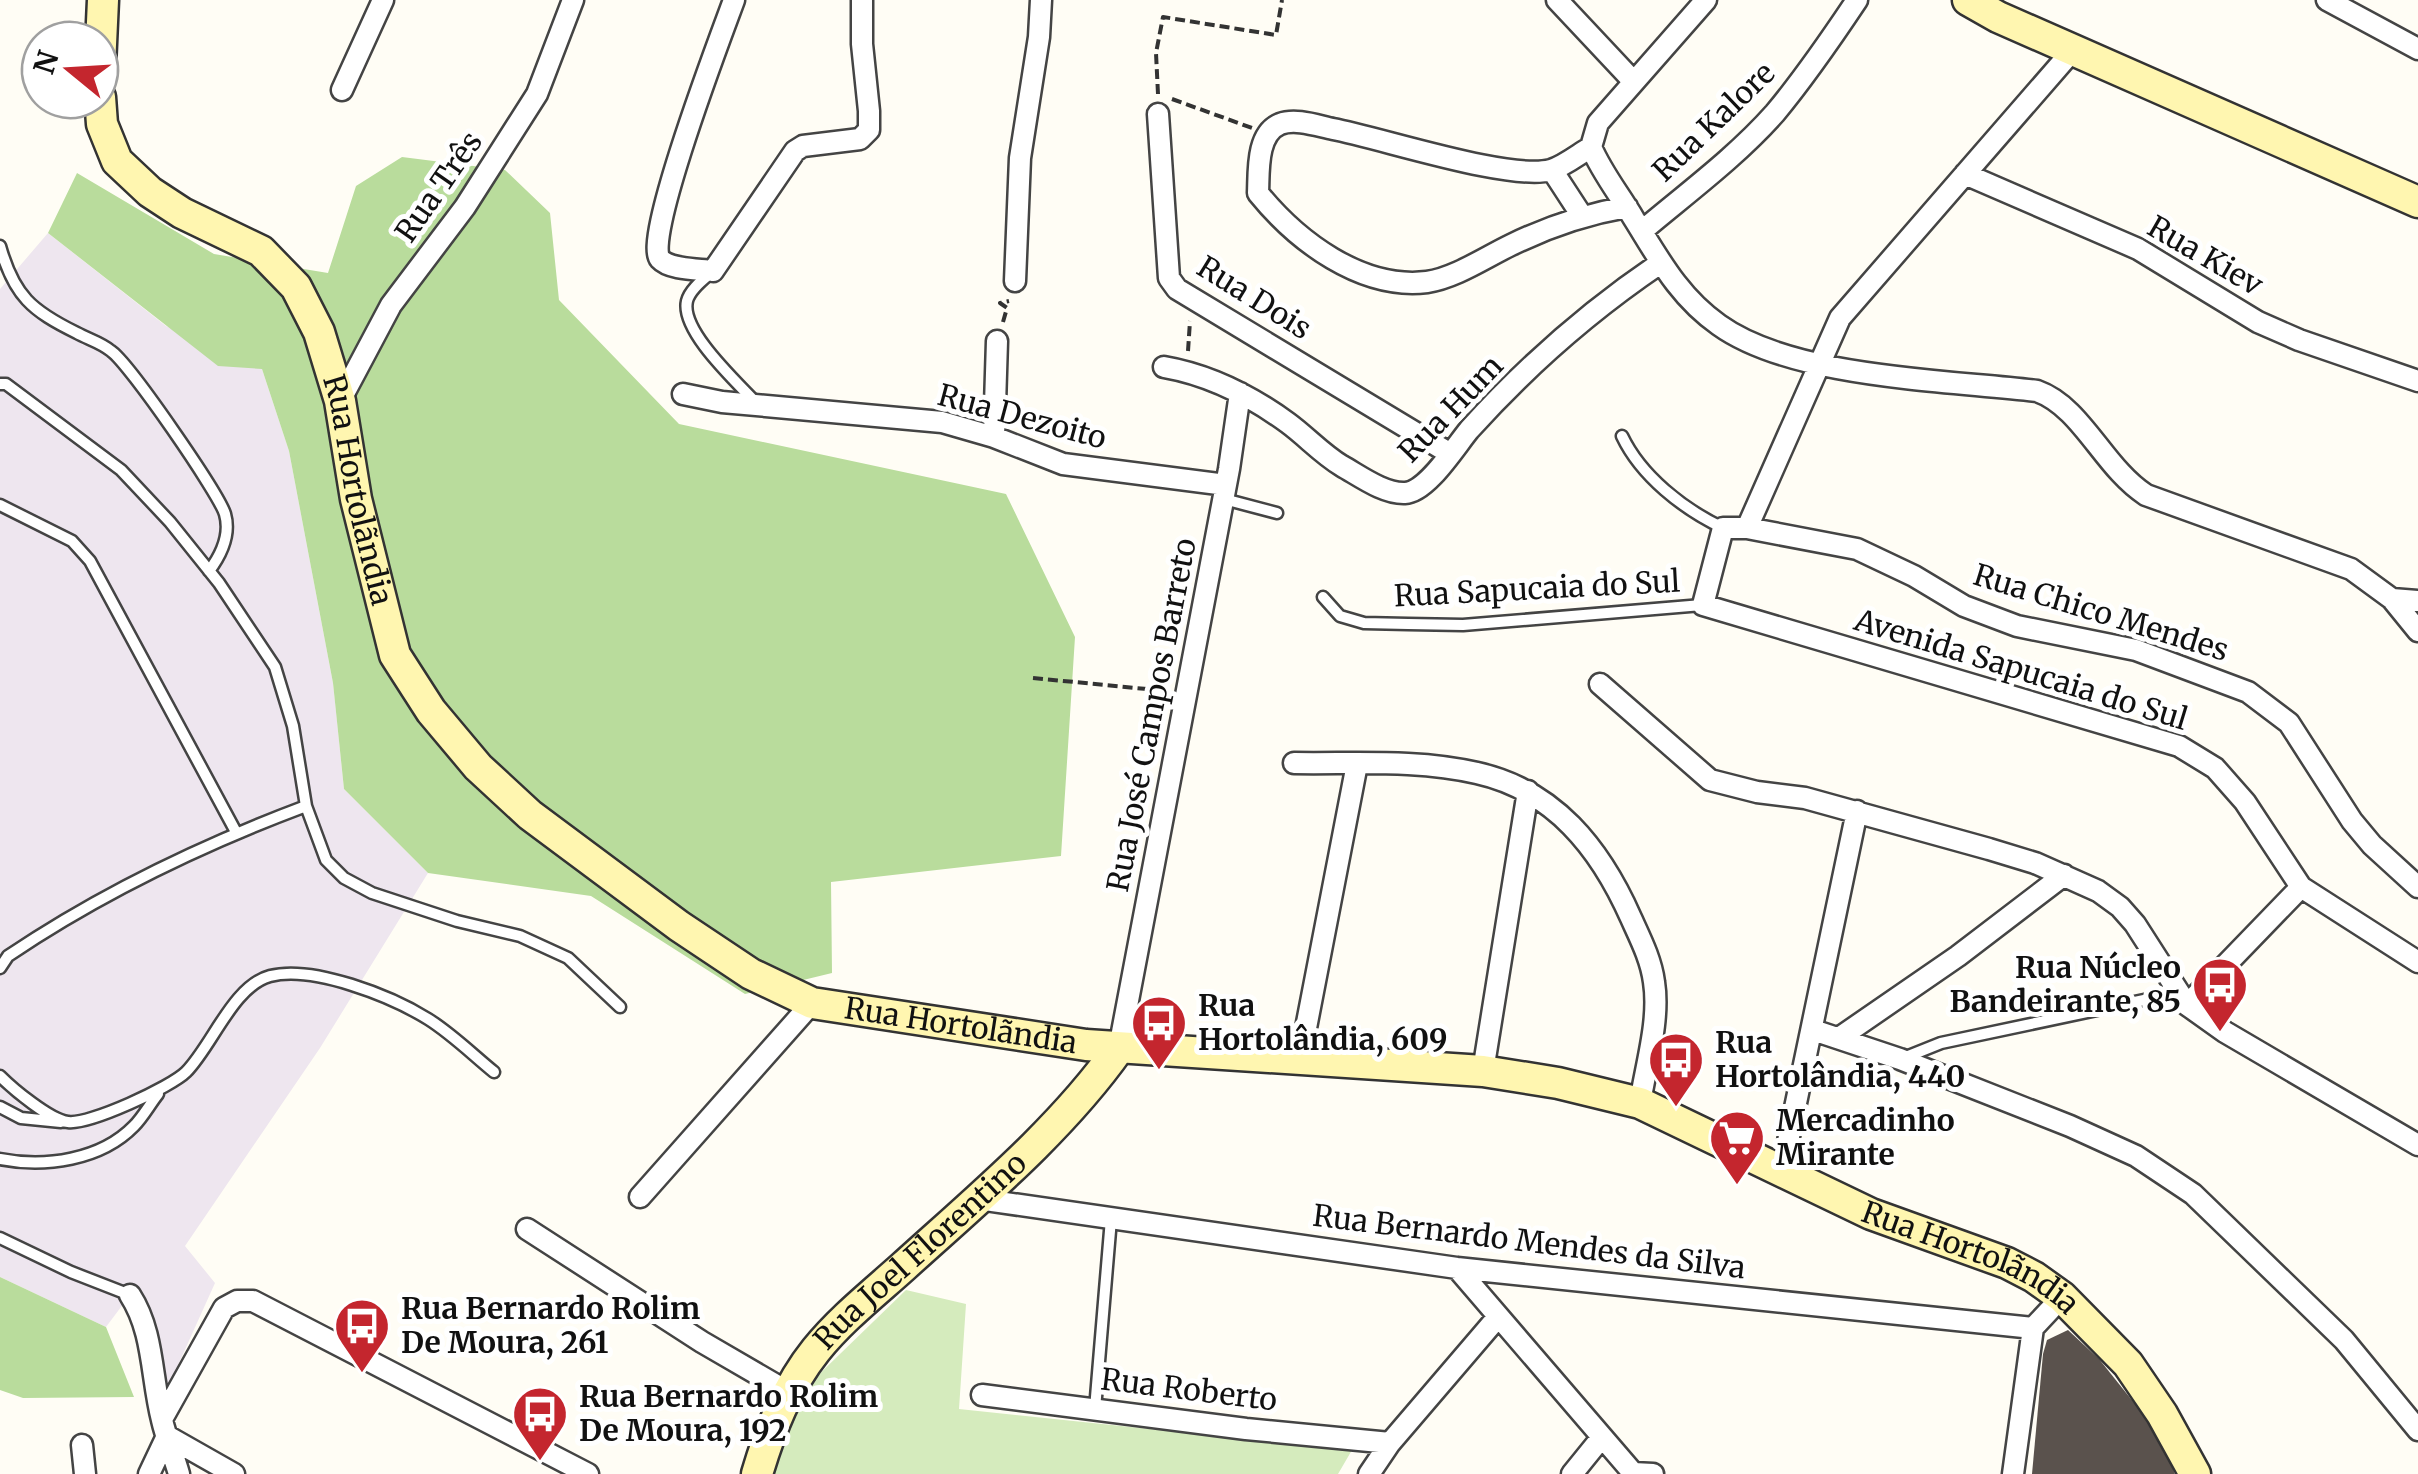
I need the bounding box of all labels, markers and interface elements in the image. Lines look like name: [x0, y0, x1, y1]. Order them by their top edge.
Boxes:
north arrow: [20, 20, 120, 120]
text: N: [26, 46, 67, 78]
street label: Rua Kalore: [1644, 54, 1782, 189]
street label: Rua Três: [386, 124, 490, 249]
street label: Rua Kiev: [2141, 207, 2271, 304]
street label: Rua Dois: [1190, 247, 1319, 347]
street label: Rua Hum: [1390, 347, 1511, 470]
street label: Rua Hortolãndia: [315, 370, 402, 609]
street label: Rua Dezoito: [934, 375, 1111, 457]
street label: Rua José Campos Barreto: [1098, 535, 1204, 895]
street label: Rua Chico Mendes: [1969, 555, 2233, 669]
street label: Rua Sapucaia do Sul: [1393, 562, 1681, 614]
street label: Avenida Sapucaia do Sul: [1849, 600, 2193, 738]
place label: Rua Núcleo Bandeirante, 85: [1950, 948, 2181, 1020]
bus stop icon: Rua Núcleo Bandeirante, 85: [2190, 955, 2250, 1034]
place label: Rua Hortolândia, 609: [1198, 986, 1447, 1058]
street label: Rua Hortolãndia: [842, 988, 1080, 1061]
bus stop icon: Rua Hortolândia, 609: [1129, 993, 1189, 1072]
place label: Rua Hortolândia, 440: [1715, 1023, 1965, 1095]
bus stop icon: Rua Hortolândia, 440: [1646, 1030, 1706, 1109]
place label: Mercadinho Mirante: [1776, 1101, 1955, 1173]
supermarket icon: Mercadinho Mirante: [1707, 1108, 1767, 1187]
street label: Rua Joel Florentino: [805, 1144, 1034, 1357]
street label: Rua Hortolãndia: [1857, 1192, 2088, 1322]
street label: Rua Bernardo Mendes da Silva: [1311, 1196, 1748, 1286]
place label: Rua Bernardo Rolim De Moura, 261: [401, 1289, 700, 1361]
bus stop icon: Rua Bernardo Rolim De Moura, 261: [332, 1296, 392, 1375]
street label: Rua Roberto: [1099, 1359, 1279, 1419]
place label: Rua Bernardo Rolim De Moura, 192: [579, 1377, 878, 1449]
bus stop icon: Rua Bernardo Rolim De Moura, 192: [510, 1384, 570, 1463]

